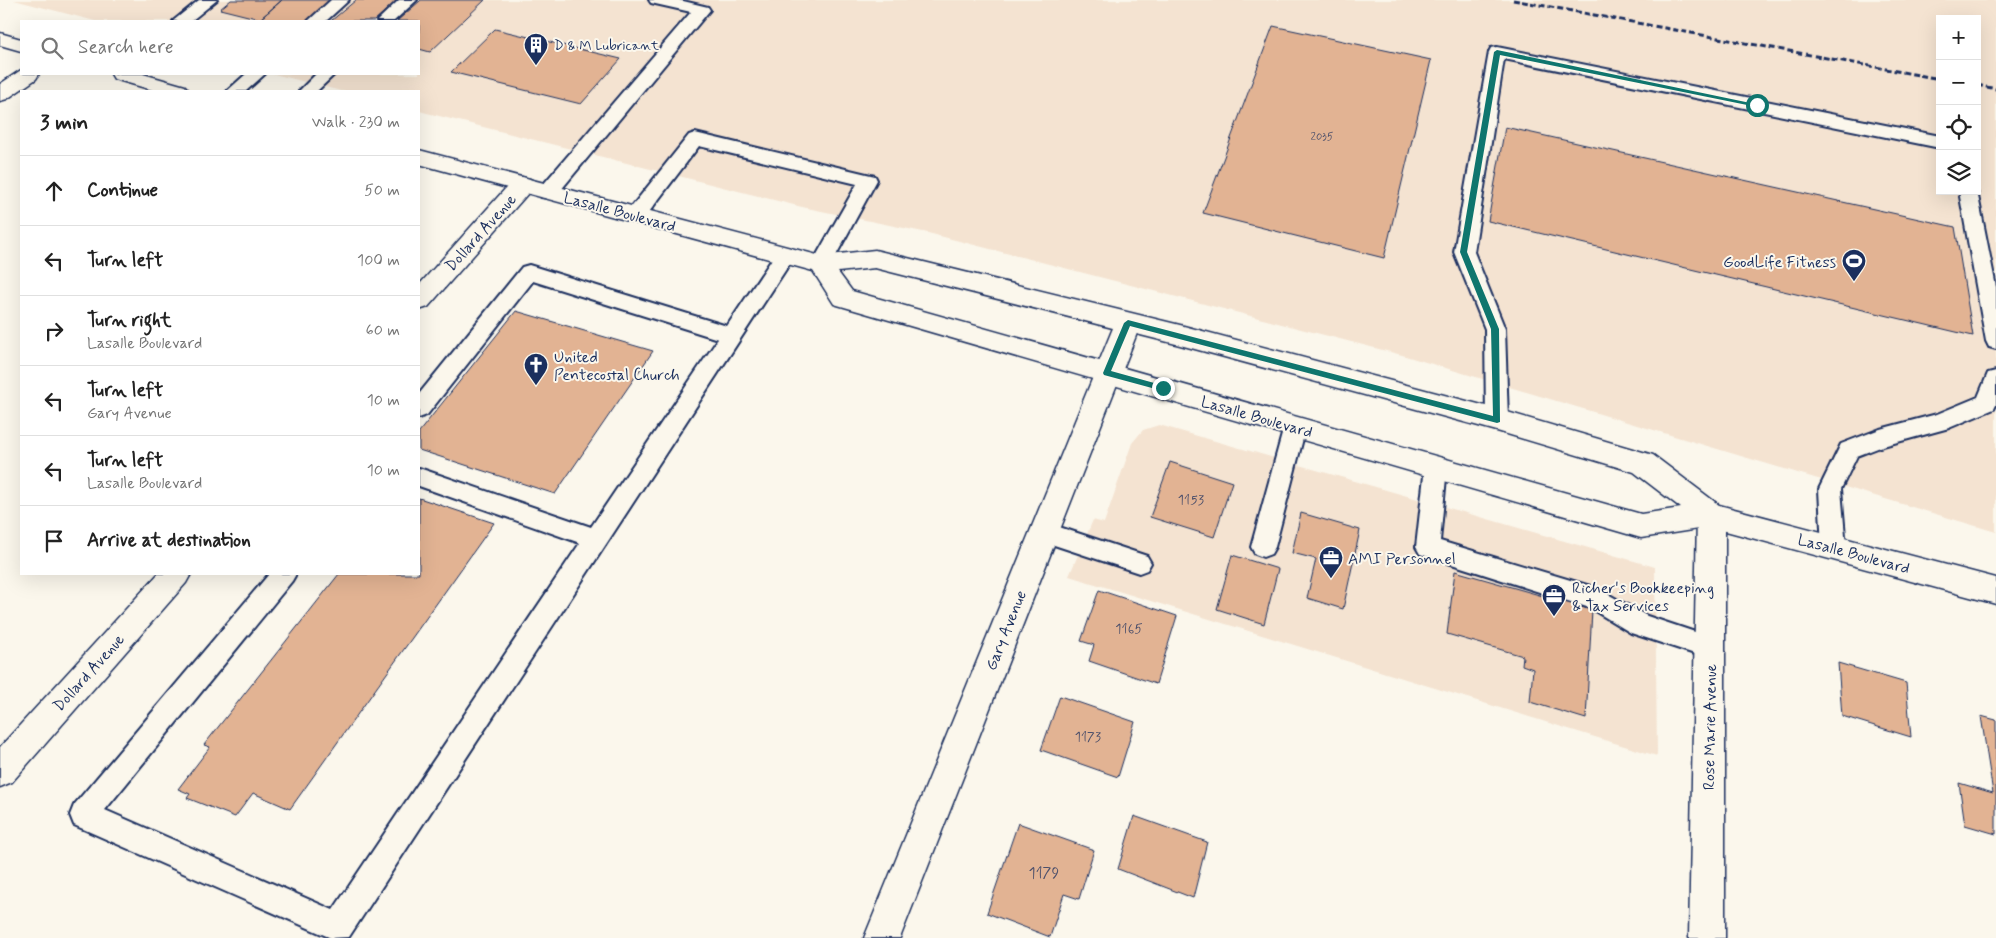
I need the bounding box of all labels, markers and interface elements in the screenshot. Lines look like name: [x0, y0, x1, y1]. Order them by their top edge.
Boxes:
map controls: [1936, 15, 1981, 195]
button: +: [1936, 15, 1981, 60]
search box: [20, 20, 420, 75]
building icon: D & M Lubricant: [523, 32, 549, 66]
icon: search: [38, 34, 66, 62]
text: Search here: [78, 35, 174, 60]
place label: D & M Lubricant: [554, 37, 660, 55]
button: −: [1936, 60, 1981, 105]
route start: [1746, 94, 1769, 117]
button: locate: [1936, 105, 1981, 150]
text: 3 min: [40, 109, 88, 137]
text: Walk · 230 m: [312, 112, 400, 133]
house number: 2035: [1311, 130, 1334, 144]
button: layers: [1936, 150, 1981, 195]
icon: ahead: [40, 177, 68, 205]
text: Continue: [87, 178, 158, 203]
text: 50 m: [364, 180, 400, 201]
street label: Lasalle Boulevard: [561, 187, 678, 238]
street label: Dollard Avenue: [441, 189, 522, 276]
icon: left: [40, 247, 68, 275]
text: Turn left: [87, 248, 163, 273]
sports icon: GoodLife Fitness: [1841, 248, 1867, 282]
text: 100 m: [357, 250, 400, 271]
place label: GoodLife Fitness: [1723, 252, 1836, 273]
text: Turn right: [87, 308, 171, 333]
icon: right: [40, 317, 68, 345]
text: 60 m: [366, 320, 400, 341]
text: Lasalle Boulevard: [87, 333, 202, 354]
place label: United Pentecostal Church: [554, 347, 680, 386]
church icon: United Pentecostal Church: [523, 352, 549, 386]
route end: [1152, 377, 1175, 400]
text: Turn left: [87, 378, 163, 403]
icon: left: [40, 387, 68, 415]
text: 10 m: [367, 390, 400, 411]
street label: Lasalle Boulevard: [1198, 391, 1315, 443]
text: Gary Avenue: [87, 403, 172, 424]
text: Turn left: [87, 448, 163, 473]
icon: left: [40, 457, 68, 485]
text: 10 m: [367, 460, 400, 481]
text: Lasalle Boulevard: [87, 473, 202, 494]
house number: 1153: [1178, 491, 1204, 509]
icon: arrive: [40, 527, 68, 555]
text: Arrive at destination: [87, 528, 251, 553]
street label: Lasalle Boulevard: [1795, 529, 1912, 580]
office icon: AMI Personnel: [1318, 545, 1344, 579]
place label: AMI Personnel: [1348, 549, 1456, 570]
place label: Richer's Bookkeeping & Tax Services: [1572, 578, 1714, 617]
office icon: Richer's Bookkeeping & Tax Services: [1541, 583, 1567, 617]
street label: Gary Avenue: [981, 587, 1032, 674]
house number: 1165: [1115, 620, 1143, 638]
street label: Dollard Avenue: [49, 629, 130, 716]
street label: Rose Marie Avenue: [1699, 663, 1722, 790]
house number: 1173: [1075, 728, 1101, 746]
house number: 1179: [1029, 863, 1060, 884]

